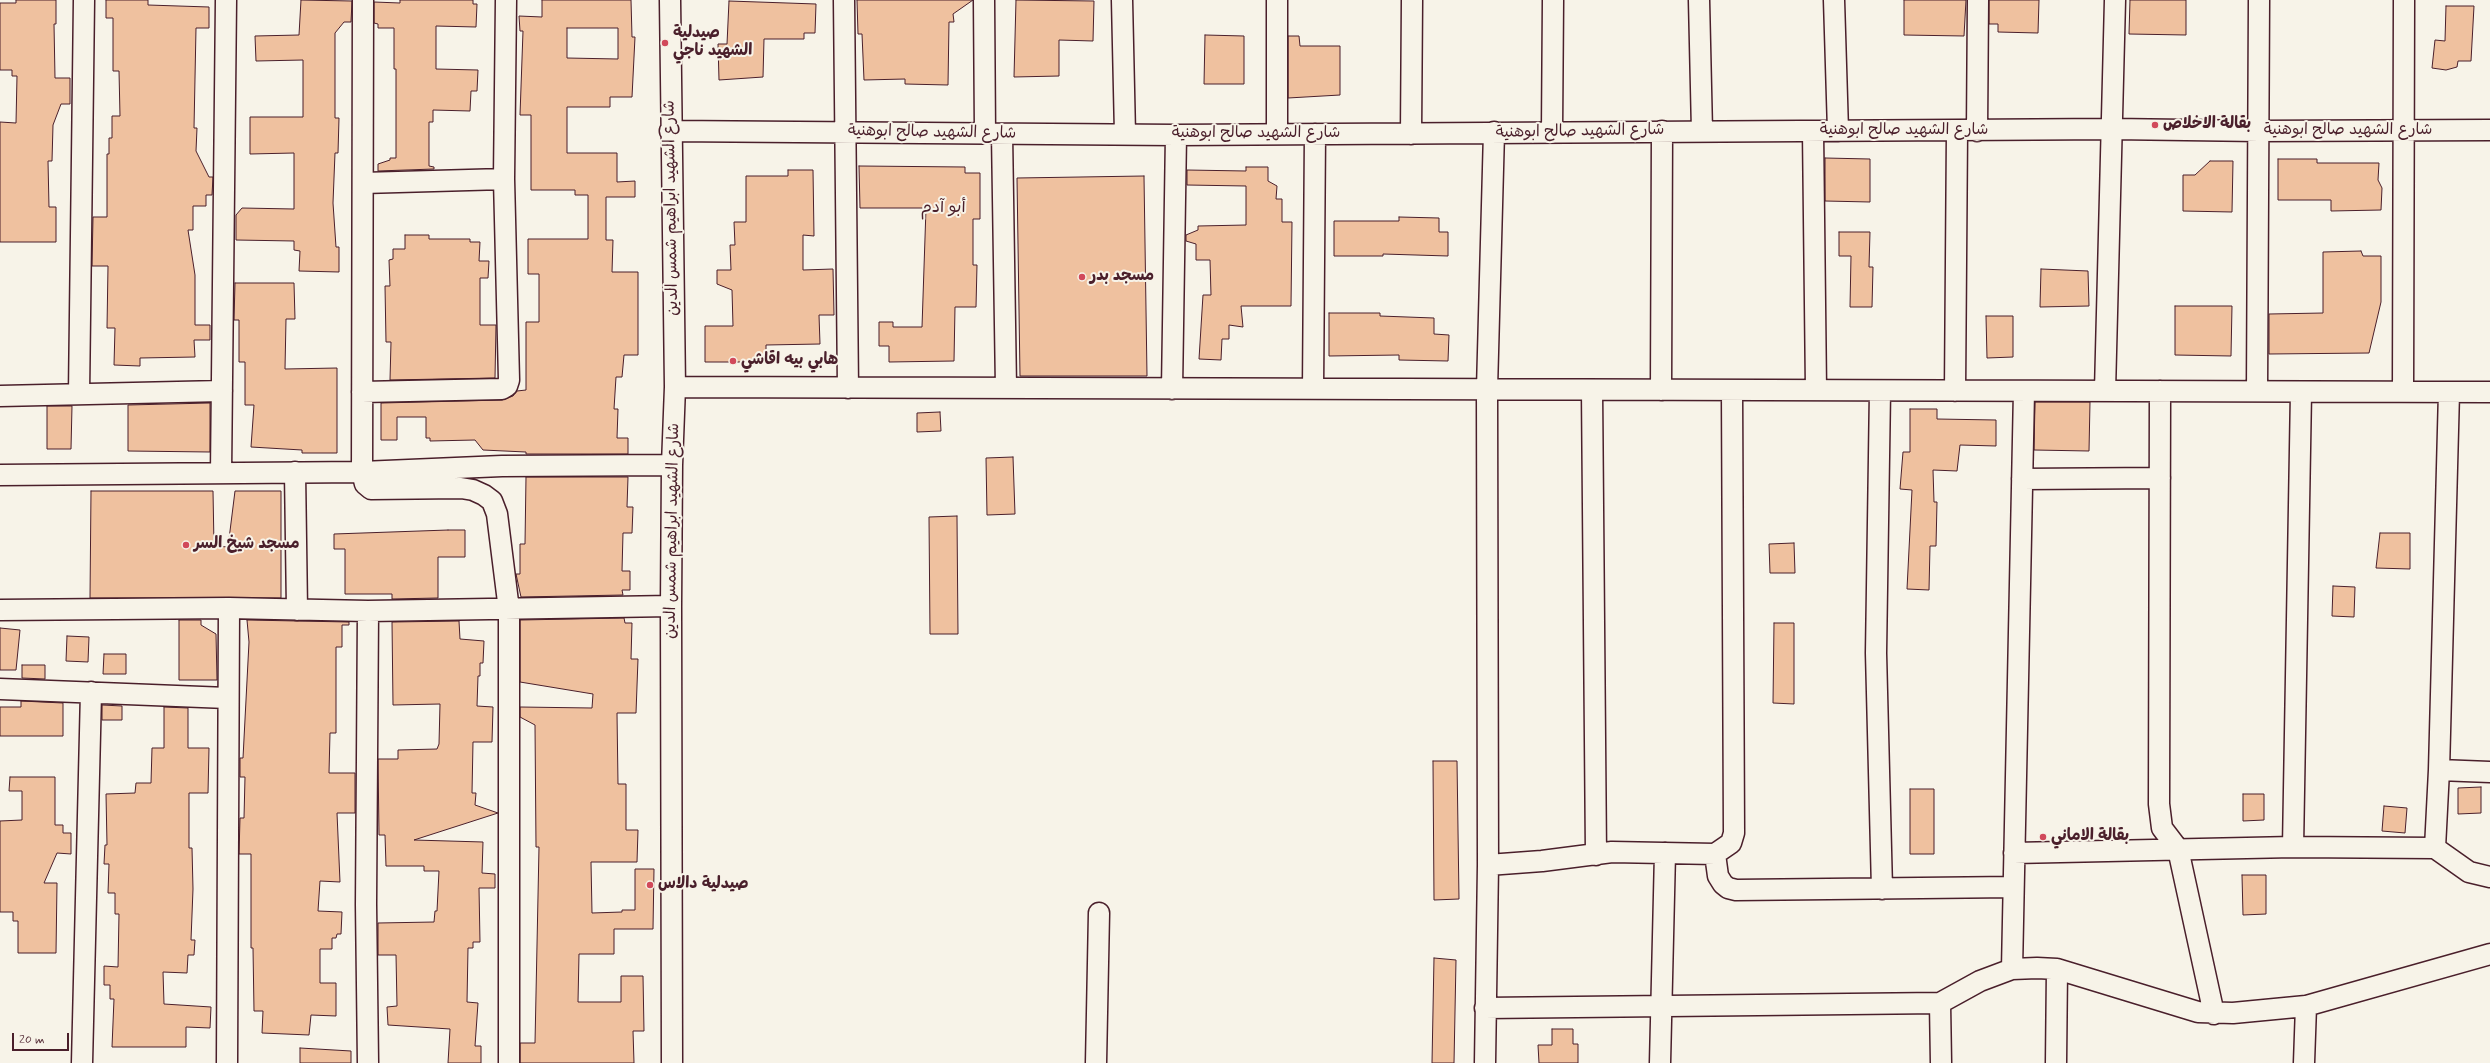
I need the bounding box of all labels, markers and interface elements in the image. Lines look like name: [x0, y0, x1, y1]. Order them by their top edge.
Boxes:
place label: صيدلية الشهيد ناجي: [673, 24, 752, 62]
marker: صيدلية الشهيد ناجي: [660, 38, 670, 48]
street label: شارع الشهيد ابراهيم شمس الدين: [661, 100, 683, 316]
place label: بقالة الاخلاص: [2163, 115, 2251, 135]
marker: بقالة الاخلاص: [2150, 120, 2160, 130]
street label: شارع الشهيد صالح ابوهنية: [1496, 121, 1664, 143]
street label: شارع الشهيد صالح ابوهنية: [1820, 121, 1988, 141]
street label: شارع الشهيد صالح ابوهنية: [2264, 121, 2432, 141]
street label: شارع الشهيد صالح ابوهنية: [848, 122, 1016, 144]
street label: شارع الشهيد صالح ابوهنية: [1172, 124, 1340, 144]
district label: أبو آدم: [920, 198, 966, 218]
place label: مسجد بدر: [1090, 267, 1154, 287]
marker: مسجد بدر: [1077, 272, 1087, 282]
place label: هابي بيه اقاشي: [741, 351, 838, 371]
marker: هابي بيه اقاشي: [728, 356, 738, 366]
street label: شارع الشهيد ابراهيم شمس الدين: [662, 423, 684, 639]
place label: مسجد شيخ السر: [194, 535, 300, 555]
marker: مسجد شيخ السر: [181, 540, 191, 550]
place label: بقالة الاماني: [2051, 827, 2129, 847]
marker: بقالة الاماني: [2038, 832, 2048, 842]
place label: صيدلية دالاس: [658, 875, 748, 895]
marker: صيدلية دالاس: [645, 880, 655, 890]
scale bar: [14, 1025, 71, 1051]
text: 20 m: [19, 1032, 45, 1048]

